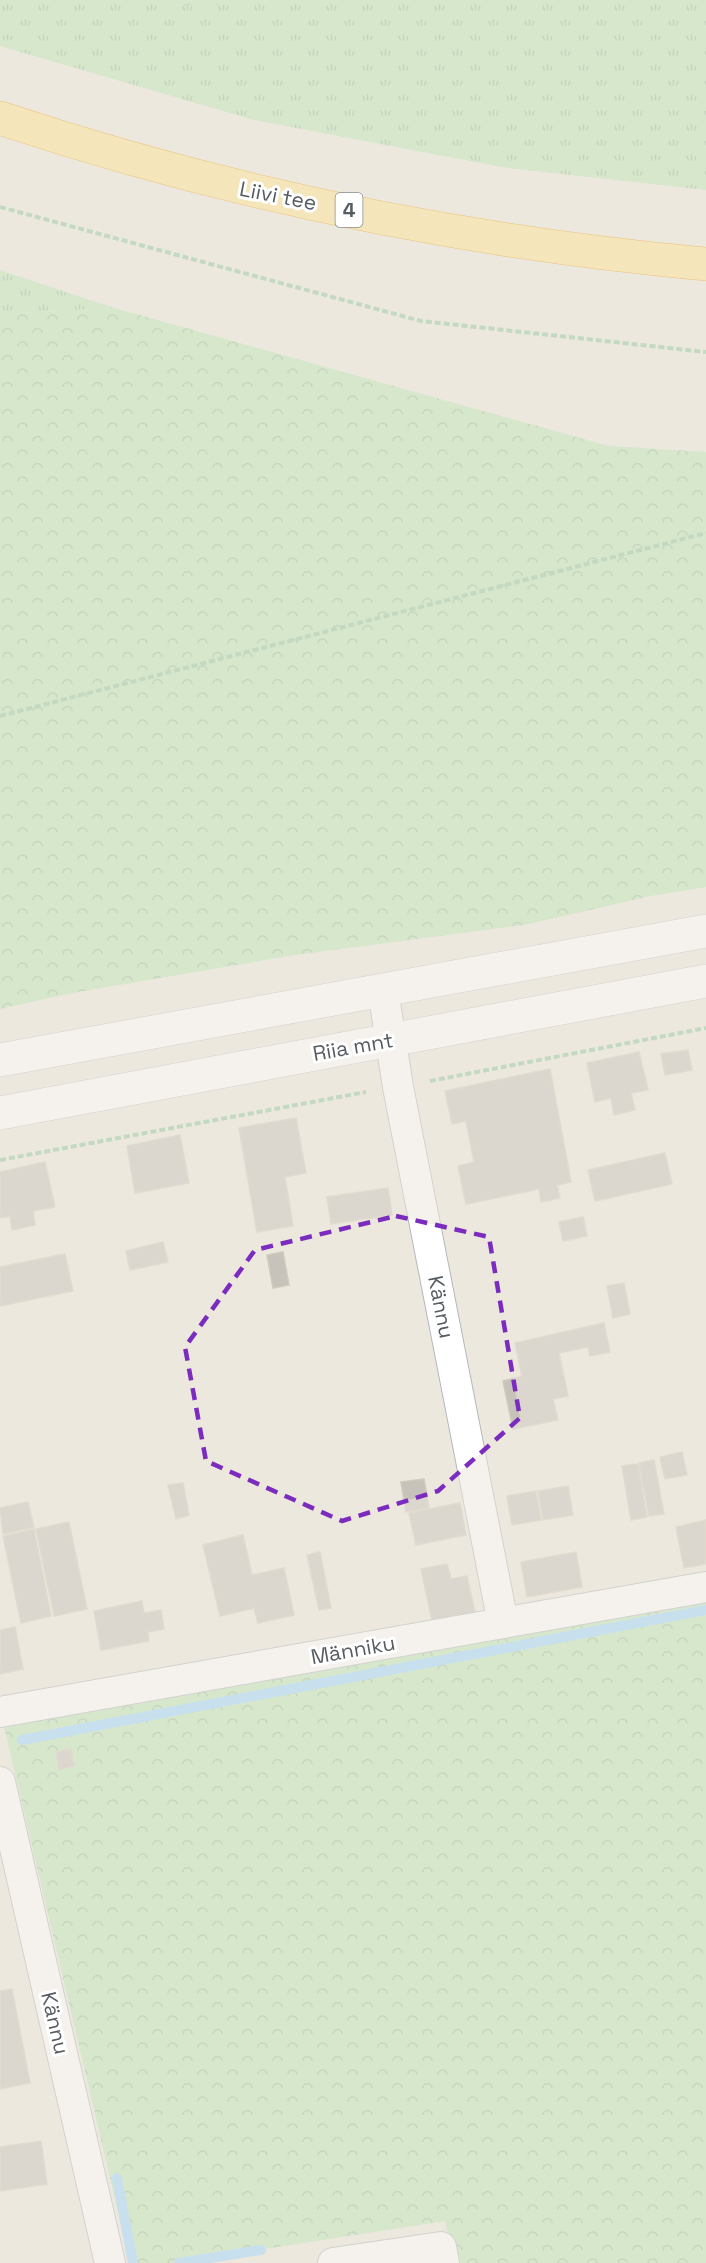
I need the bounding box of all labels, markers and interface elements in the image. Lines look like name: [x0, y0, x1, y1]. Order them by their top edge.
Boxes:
street label: Liivi tee: [237, 175, 319, 216]
road number: 4: [336, 193, 362, 227]
street label: Riia mnt: [311, 1026, 395, 1067]
street label: Kännu: [422, 1273, 461, 1341]
street label: Männiku: [309, 1629, 397, 1670]
street label: Kännu: [35, 1989, 76, 2057]

